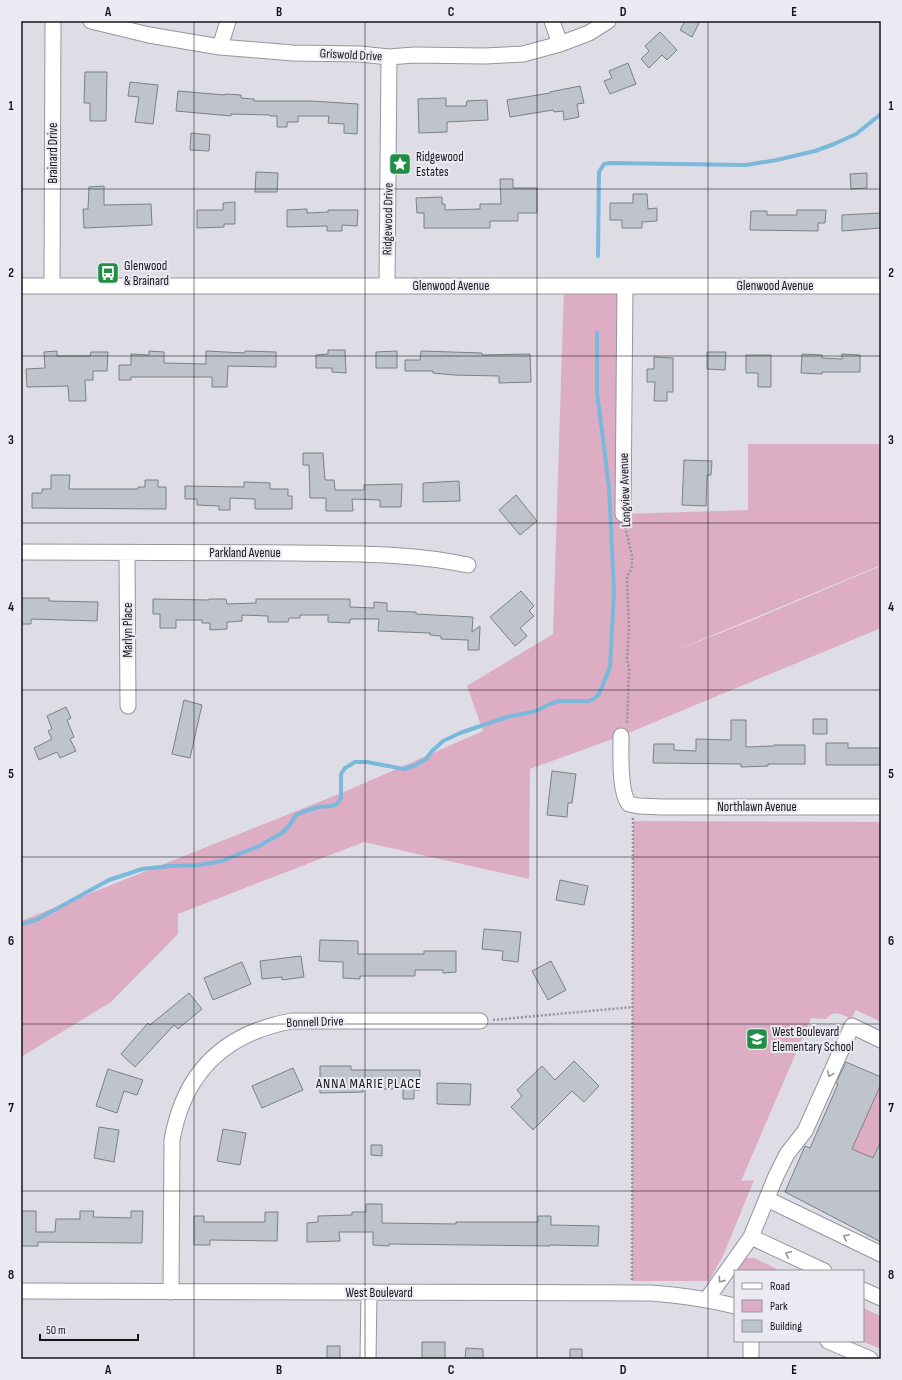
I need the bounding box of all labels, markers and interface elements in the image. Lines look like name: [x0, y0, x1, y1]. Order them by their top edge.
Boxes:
text: A: [104, 4, 112, 20]
text: B: [276, 4, 282, 20]
text: C: [448, 4, 455, 20]
text: D: [620, 4, 627, 20]
text: E: [791, 4, 797, 20]
street label: Griswold Drive: [319, 45, 383, 65]
text: 1: [8, 98, 14, 114]
text: 1: [888, 98, 894, 114]
street label: Brainard Drive: [45, 122, 61, 184]
place label: Ridgewood Estates: [416, 149, 464, 180]
place icon: Ridgewood Estates: [387, 151, 413, 177]
street label: Ridgewood Drive: [379, 183, 397, 255]
place label: Glenwood & Brainard: [124, 258, 169, 289]
bus stop icon: Glenwood & Brainard: [95, 260, 121, 286]
text: 2: [8, 265, 14, 281]
text: 2: [888, 265, 894, 281]
street label: Glenwood Avenue: [412, 278, 490, 294]
street label: Glenwood Avenue: [736, 278, 814, 294]
text: 3: [8, 432, 14, 448]
text: 3: [888, 432, 894, 448]
street label: Longview Avenue: [616, 453, 634, 527]
street label: Parkland Avenue: [209, 545, 281, 561]
text: 4: [8, 599, 14, 615]
text: 4: [888, 599, 894, 615]
street label: Marlyn Place: [120, 603, 136, 657]
text: 5: [8, 766, 14, 782]
text: 5: [888, 766, 894, 782]
street label: Northlawn Avenue: [717, 799, 797, 815]
text: 6: [8, 933, 14, 949]
text: 6: [888, 933, 894, 949]
street label: Bonnell Drive: [286, 1013, 344, 1031]
place label: West Boulevard Elementary School: [772, 1024, 854, 1055]
school or university icon: West Boulevard Elementary School: [744, 1026, 770, 1052]
one-way arrow: [827, 1070, 835, 1077]
district label: ANNA MARIE PLACE: [315, 1075, 422, 1092]
text: 7: [8, 1100, 14, 1116]
text: 7: [888, 1100, 894, 1116]
one-way arrow: [843, 1234, 850, 1242]
one-way arrow: [785, 1251, 793, 1259]
text: 8: [8, 1267, 14, 1283]
text: 8: [888, 1267, 894, 1283]
legend: [734, 1270, 864, 1342]
one-way arrow: [719, 1275, 726, 1282]
text: Road: [770, 1279, 790, 1294]
street label: West Boulevard: [345, 1285, 413, 1301]
text: Park: [770, 1299, 788, 1314]
scale bar: [40, 1316, 138, 1342]
text: Building: [770, 1319, 802, 1334]
text: 50 m: [46, 1323, 66, 1338]
text: A: [104, 1362, 112, 1378]
text: B: [276, 1362, 282, 1378]
text: C: [448, 1362, 455, 1378]
text: D: [620, 1362, 627, 1378]
text: E: [791, 1362, 797, 1378]

